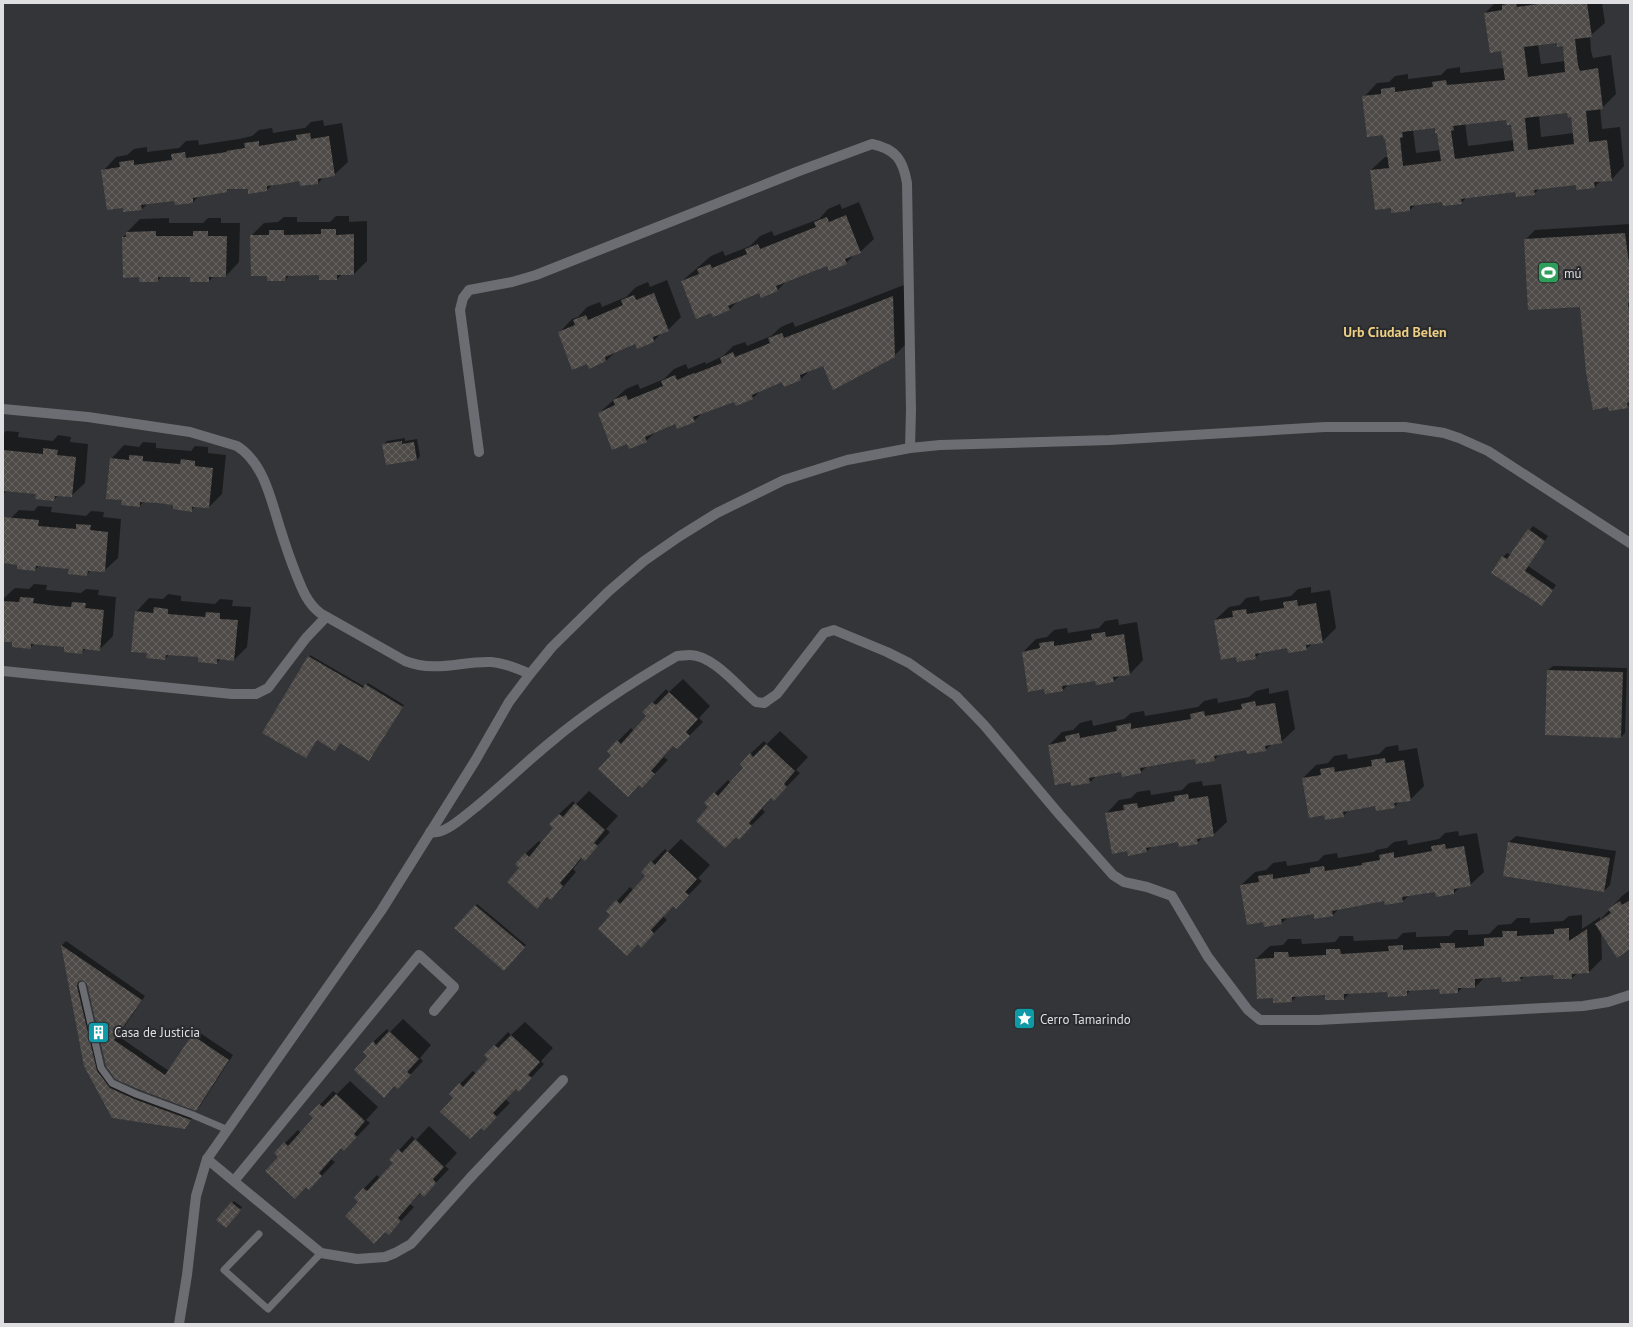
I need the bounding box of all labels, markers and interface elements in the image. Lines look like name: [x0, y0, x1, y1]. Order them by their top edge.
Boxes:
sports icon: mú: [1535, 260, 1561, 286]
place label: mú: [1564, 265, 1582, 282]
district label: Urb Ciudad Belen: [1343, 323, 1447, 341]
place icon: Cerro Tamarindo: [1011, 1006, 1037, 1032]
place label: Cerro Tamarindo: [1040, 1011, 1131, 1028]
building icon: Casa de Justicia: [86, 1019, 112, 1045]
place label: Casa de Justicia: [114, 1024, 200, 1041]

